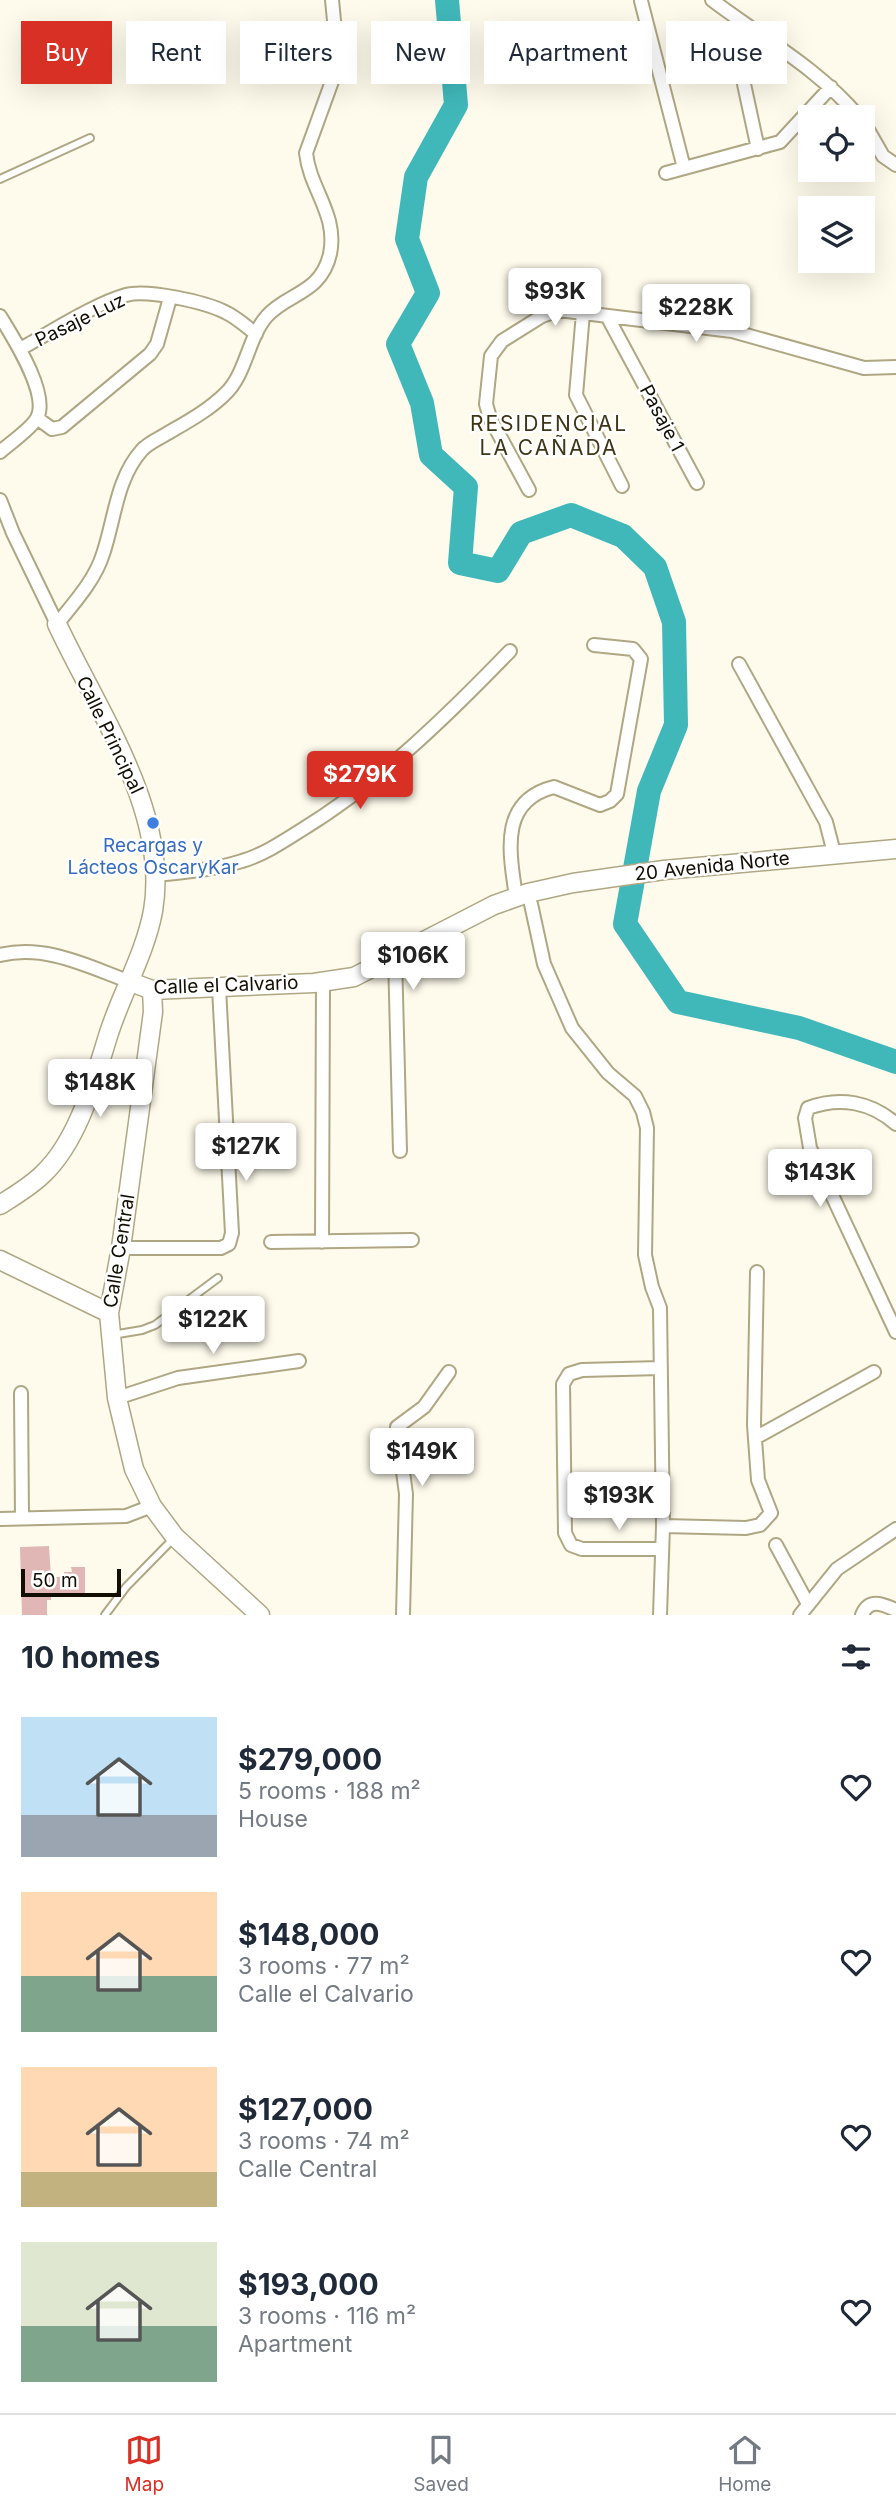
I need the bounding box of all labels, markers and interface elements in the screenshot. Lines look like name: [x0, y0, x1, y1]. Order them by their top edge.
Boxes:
chip: Buy: [21, 21, 112, 84]
chip: Rent: [126, 21, 226, 84]
chip: Filters: [240, 21, 357, 84]
chip: New: [371, 21, 470, 84]
chip: Apartment: [484, 21, 652, 84]
chip: House: [666, 21, 787, 84]
map controls: [798, 105, 875, 273]
button: locate: [798, 105, 875, 182]
button: layers: [798, 196, 875, 273]
pin: $93K: [514, 268, 596, 328]
text: $93K: [524, 277, 586, 305]
pin: $228K: [647, 284, 745, 344]
street label: Pasaje Luz: [31, 288, 129, 352]
text: $228K: [658, 293, 734, 321]
street label: Pasaje 1: [635, 381, 689, 455]
district label: RESIDENCIAL LA CAÑADA: [470, 411, 628, 460]
street label: Calle Principal: [72, 672, 148, 798]
pin: $279K: [311, 752, 409, 811]
text: $279K: [323, 760, 397, 788]
marker: Recargas y Lácteos OscaryKar: [145, 815, 161, 831]
place label: Recargas y Lácteos OscaryKar: [67, 834, 239, 879]
street label: 20 Avenida Norte: [633, 846, 791, 886]
pin: $106K: [364, 932, 462, 992]
text: $106K: [377, 941, 449, 969]
street label: Calle el Calvario: [153, 971, 299, 999]
pin: $148K: [51, 1060, 149, 1119]
text: $148K: [64, 1068, 136, 1096]
pin: $127K: [197, 1124, 295, 1183]
text: $127K: [211, 1132, 281, 1160]
pin: $143K: [771, 1150, 869, 1209]
text: $143K: [784, 1158, 856, 1186]
street label: Calle Central: [99, 1192, 139, 1310]
pin: $122K: [164, 1296, 262, 1356]
text: $122K: [178, 1305, 248, 1333]
pin: $149K: [373, 1428, 471, 1488]
text: $149K: [386, 1437, 458, 1465]
pin: $193K: [570, 1472, 668, 1532]
text: $193K: [583, 1481, 655, 1509]
scale bar: [21, 1566, 121, 1598]
text: 50 m: [32, 1569, 78, 1592]
icon: filters: [837, 1638, 875, 1676]
text: 10 homes: [21, 1639, 160, 1675]
text: $279,000: [238, 1741, 382, 1777]
icon: home: [77, 1745, 161, 1829]
icon: heart: [837, 1768, 875, 1806]
text: 5 rooms · 188 m²: [238, 1777, 421, 1805]
text: House: [238, 1805, 308, 1833]
text: $148,000: [238, 1916, 380, 1952]
icon: home: [77, 1920, 161, 2004]
icon: heart: [837, 1943, 875, 1981]
text: 3 rooms · 77 m²: [238, 1952, 410, 1980]
text: Calle el Calvario: [238, 1980, 414, 2008]
text: $127,000: [238, 2091, 373, 2127]
icon: home: [77, 2095, 161, 2179]
icon: heart: [837, 2118, 875, 2156]
text: 3 rooms · 74 m²: [238, 2127, 410, 2155]
text: Calle Central: [238, 2155, 377, 2183]
text: $193,000: [238, 2266, 379, 2302]
icon: home: [77, 2270, 161, 2354]
icon: heart: [837, 2293, 875, 2331]
text: 3 rooms · 116 m²: [238, 2302, 416, 2330]
text: Apartment: [238, 2330, 352, 2358]
tab: Map: [125, 2431, 164, 2496]
tab: Saved: [413, 2431, 469, 2496]
tab: Home: [718, 2431, 771, 2496]

